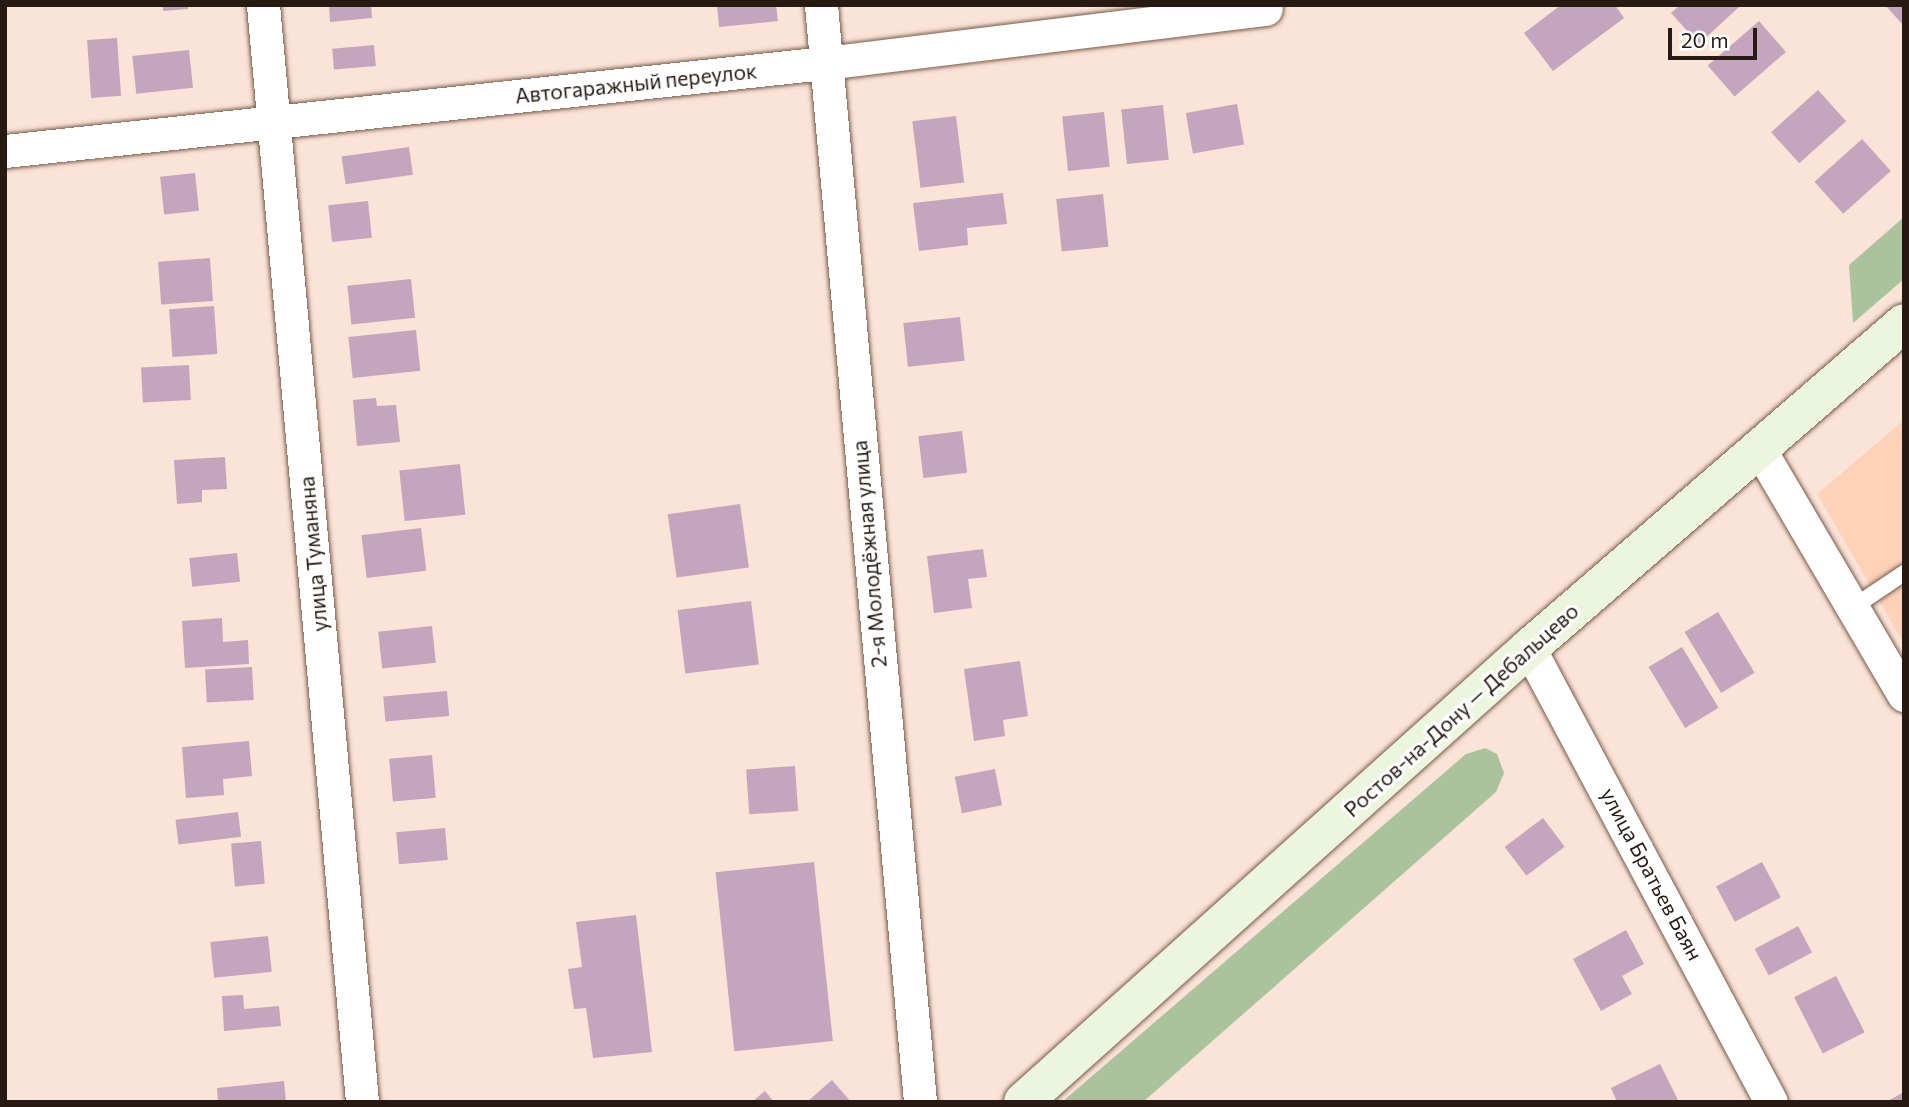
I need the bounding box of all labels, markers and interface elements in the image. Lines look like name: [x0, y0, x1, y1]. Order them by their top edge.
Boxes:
scale bar: [1671, 14, 1760, 58]
text: 20 m: [1681, 27, 1729, 52]
street label: Автогаражный переулок: [514, 58, 758, 108]
street label: 2-я Молодёжная улица: [847, 439, 891, 669]
street label: улица Туманяна: [294, 475, 332, 633]
street label: Ростов-на-Дону — Дебальцево: [1339, 598, 1583, 822]
street label: улица Братьев Баян: [1596, 783, 1708, 965]

